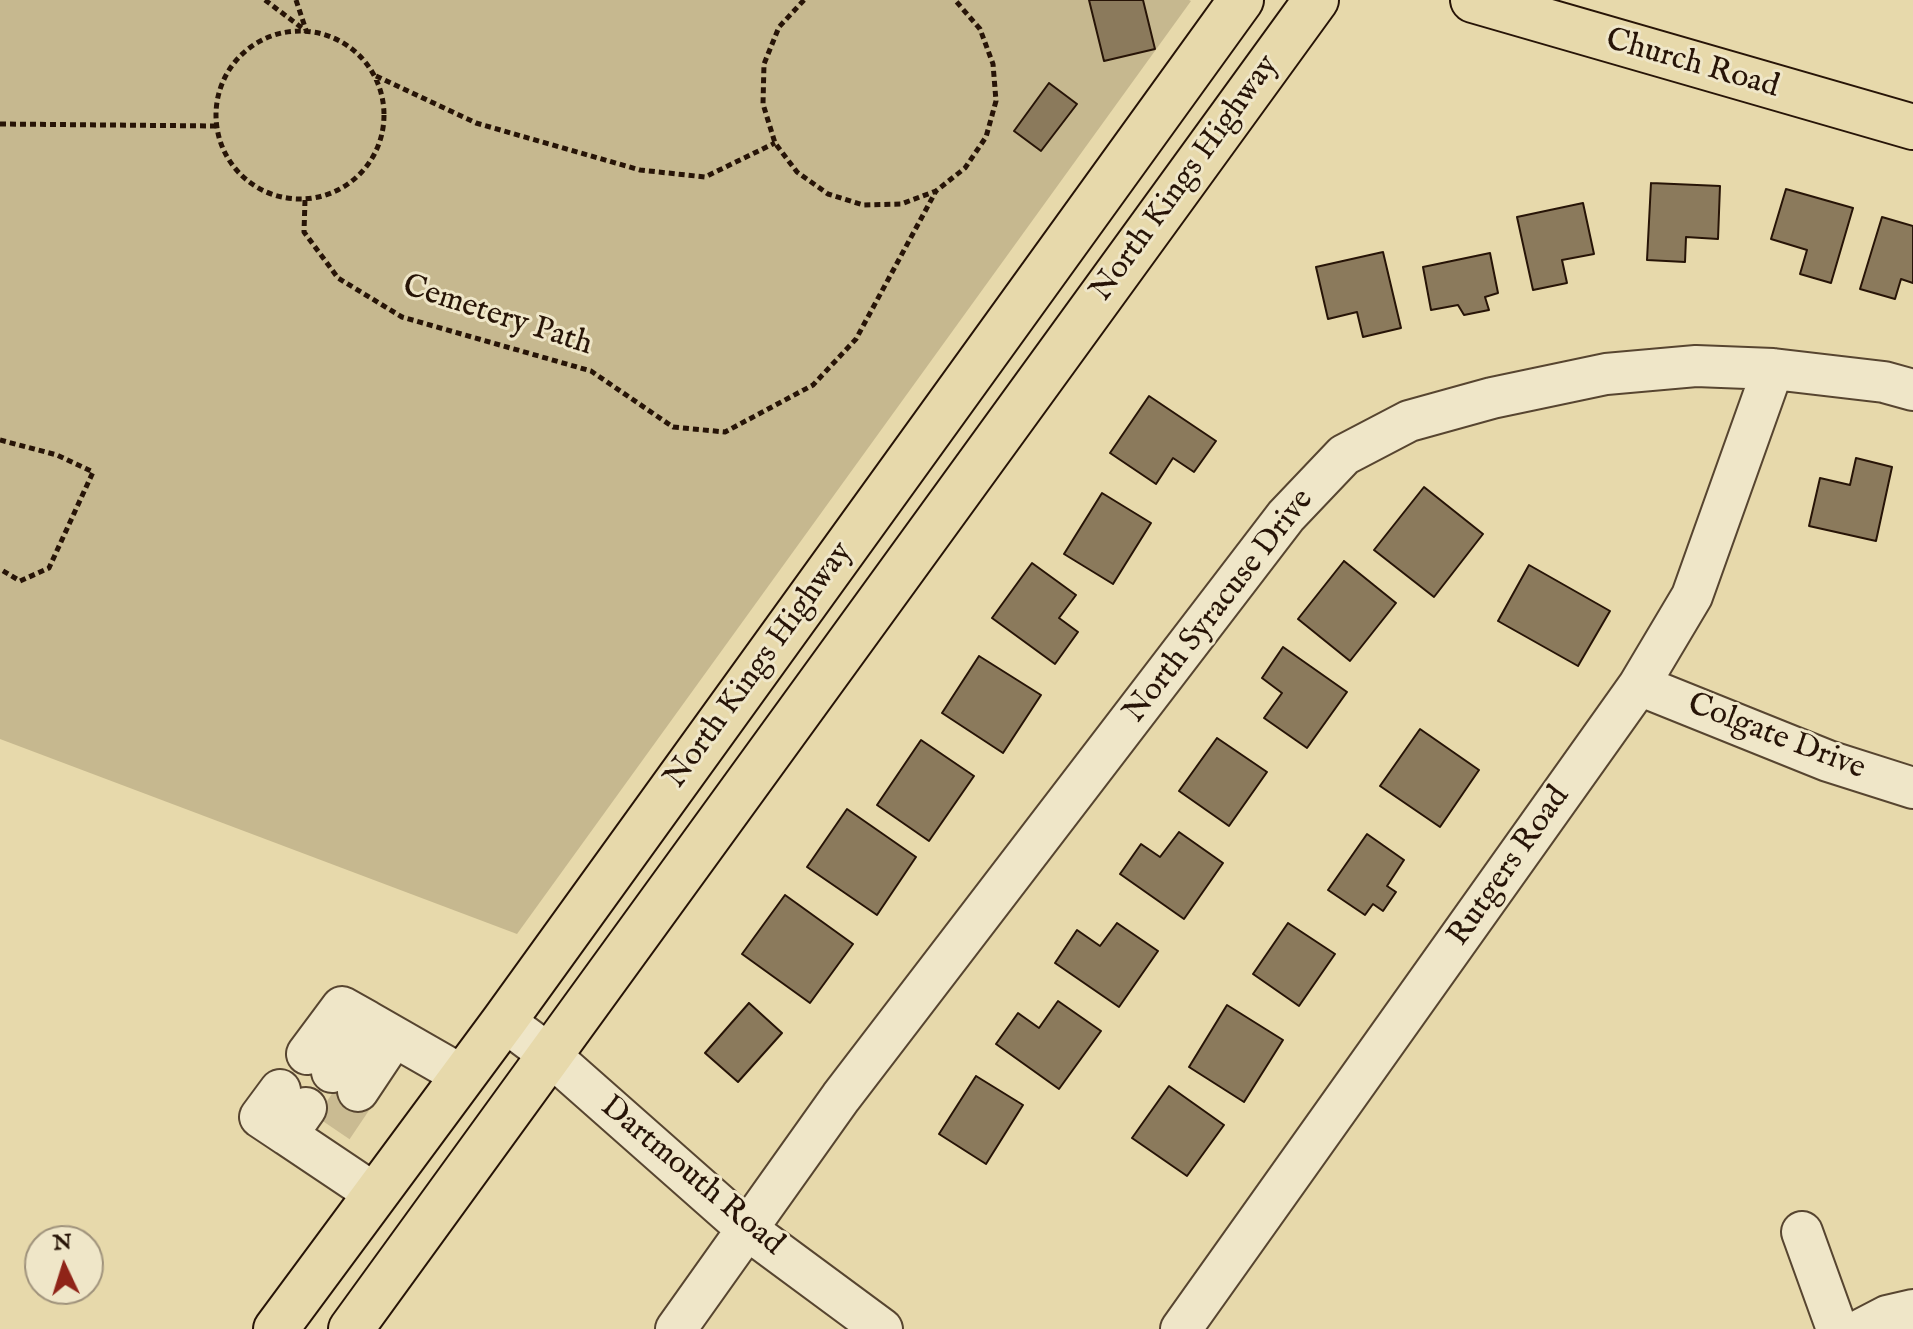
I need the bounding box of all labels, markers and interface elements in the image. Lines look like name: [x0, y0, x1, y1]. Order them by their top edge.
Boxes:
street label: Church Road: [1601, 22, 1783, 108]
street label: North Kings Highway: [1084, 48, 1288, 310]
street label: Cemetery Path: [397, 268, 597, 366]
street label: North Syracuse Drive: [1117, 483, 1323, 731]
street label: North Kings Highway: [658, 535, 862, 797]
street label: Colgate Drive: [1682, 687, 1870, 789]
street label: Rutgers Road: [1441, 780, 1579, 954]
street label: Dartmouth Road: [591, 1089, 791, 1265]
north arrow: [24, 1225, 104, 1305]
text: N: [52, 1228, 73, 1258]

